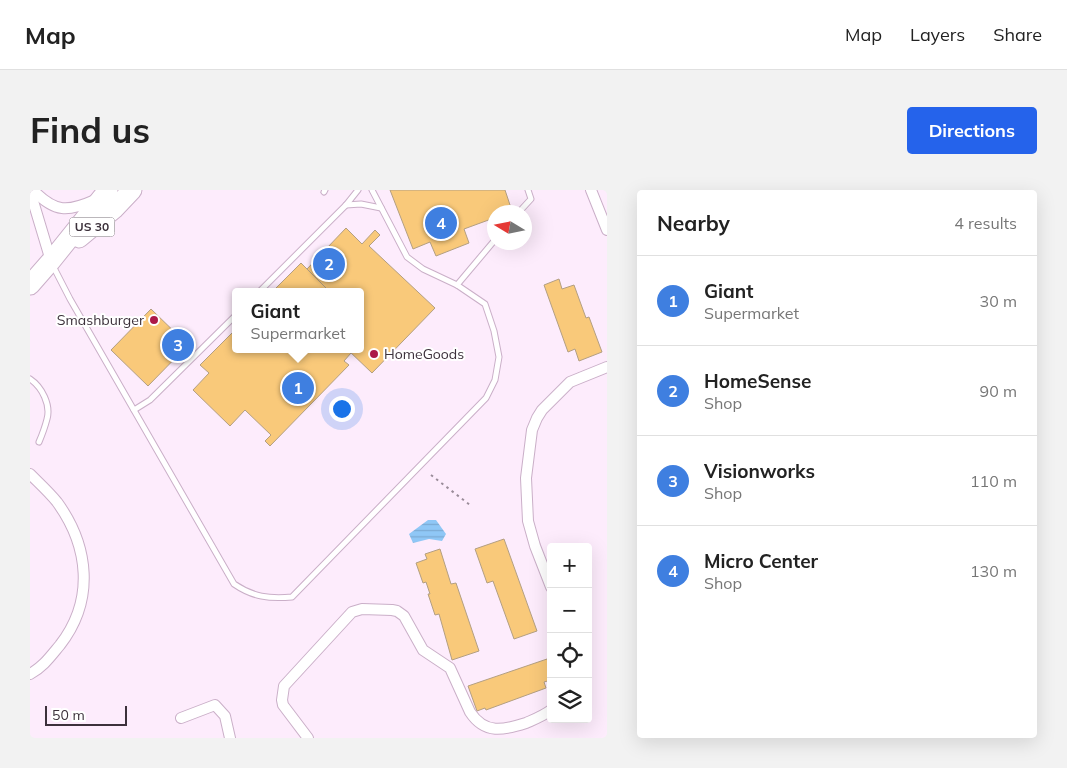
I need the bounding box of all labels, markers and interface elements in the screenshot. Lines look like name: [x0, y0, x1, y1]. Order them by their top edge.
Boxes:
text: Map: [25, 20, 76, 50]
text: Map: [845, 23, 882, 46]
text: Layers: [910, 23, 965, 46]
text: Share: [993, 23, 1042, 46]
button: Directions: [907, 107, 1037, 154]
text: Find us: [30, 108, 150, 152]
pin: 4: [425, 204, 457, 242]
north arrow: [487, 205, 532, 250]
text: Nearby: [657, 210, 730, 236]
text: 4 results: [954, 213, 1017, 233]
road number: US 30: [70, 218, 114, 236]
pin: 2: [313, 245, 345, 283]
text: Giant: [704, 279, 753, 303]
popup: [232, 288, 364, 353]
text: 1: [668, 291, 678, 311]
text: 30 m: [980, 291, 1017, 311]
text: Giant: [250, 299, 300, 323]
text: Supermarket: [704, 303, 799, 323]
place label: Smashburger: [57, 311, 145, 329]
marker: Smashburger: [148, 314, 160, 326]
text: Supermarket: [250, 323, 346, 343]
pin: 3: [162, 326, 194, 364]
place label: HomeGoods: [384, 345, 464, 363]
marker: HomeGoods: [368, 348, 380, 360]
pin: 1: [282, 369, 314, 407]
text: HomeSense: [704, 369, 812, 393]
text: 2: [668, 381, 678, 401]
text: 90 m: [980, 381, 1017, 401]
text: Shop: [704, 393, 742, 413]
your location: [329, 396, 355, 422]
text: Visionworks: [704, 459, 815, 483]
text: 3: [668, 471, 678, 491]
text: 110 m: [970, 471, 1017, 491]
text: Shop: [704, 483, 742, 503]
map controls: [547, 543, 592, 723]
button: +: [547, 543, 592, 588]
text: Micro Center: [704, 549, 818, 573]
text: 4: [668, 561, 678, 581]
text: 130 m: [970, 561, 1017, 581]
text: Shop: [704, 573, 742, 593]
button: −: [547, 588, 592, 633]
button: locate: [547, 633, 592, 678]
button: layers: [547, 678, 592, 723]
scale bar: [45, 703, 128, 726]
text: 50 m: [52, 706, 85, 724]

